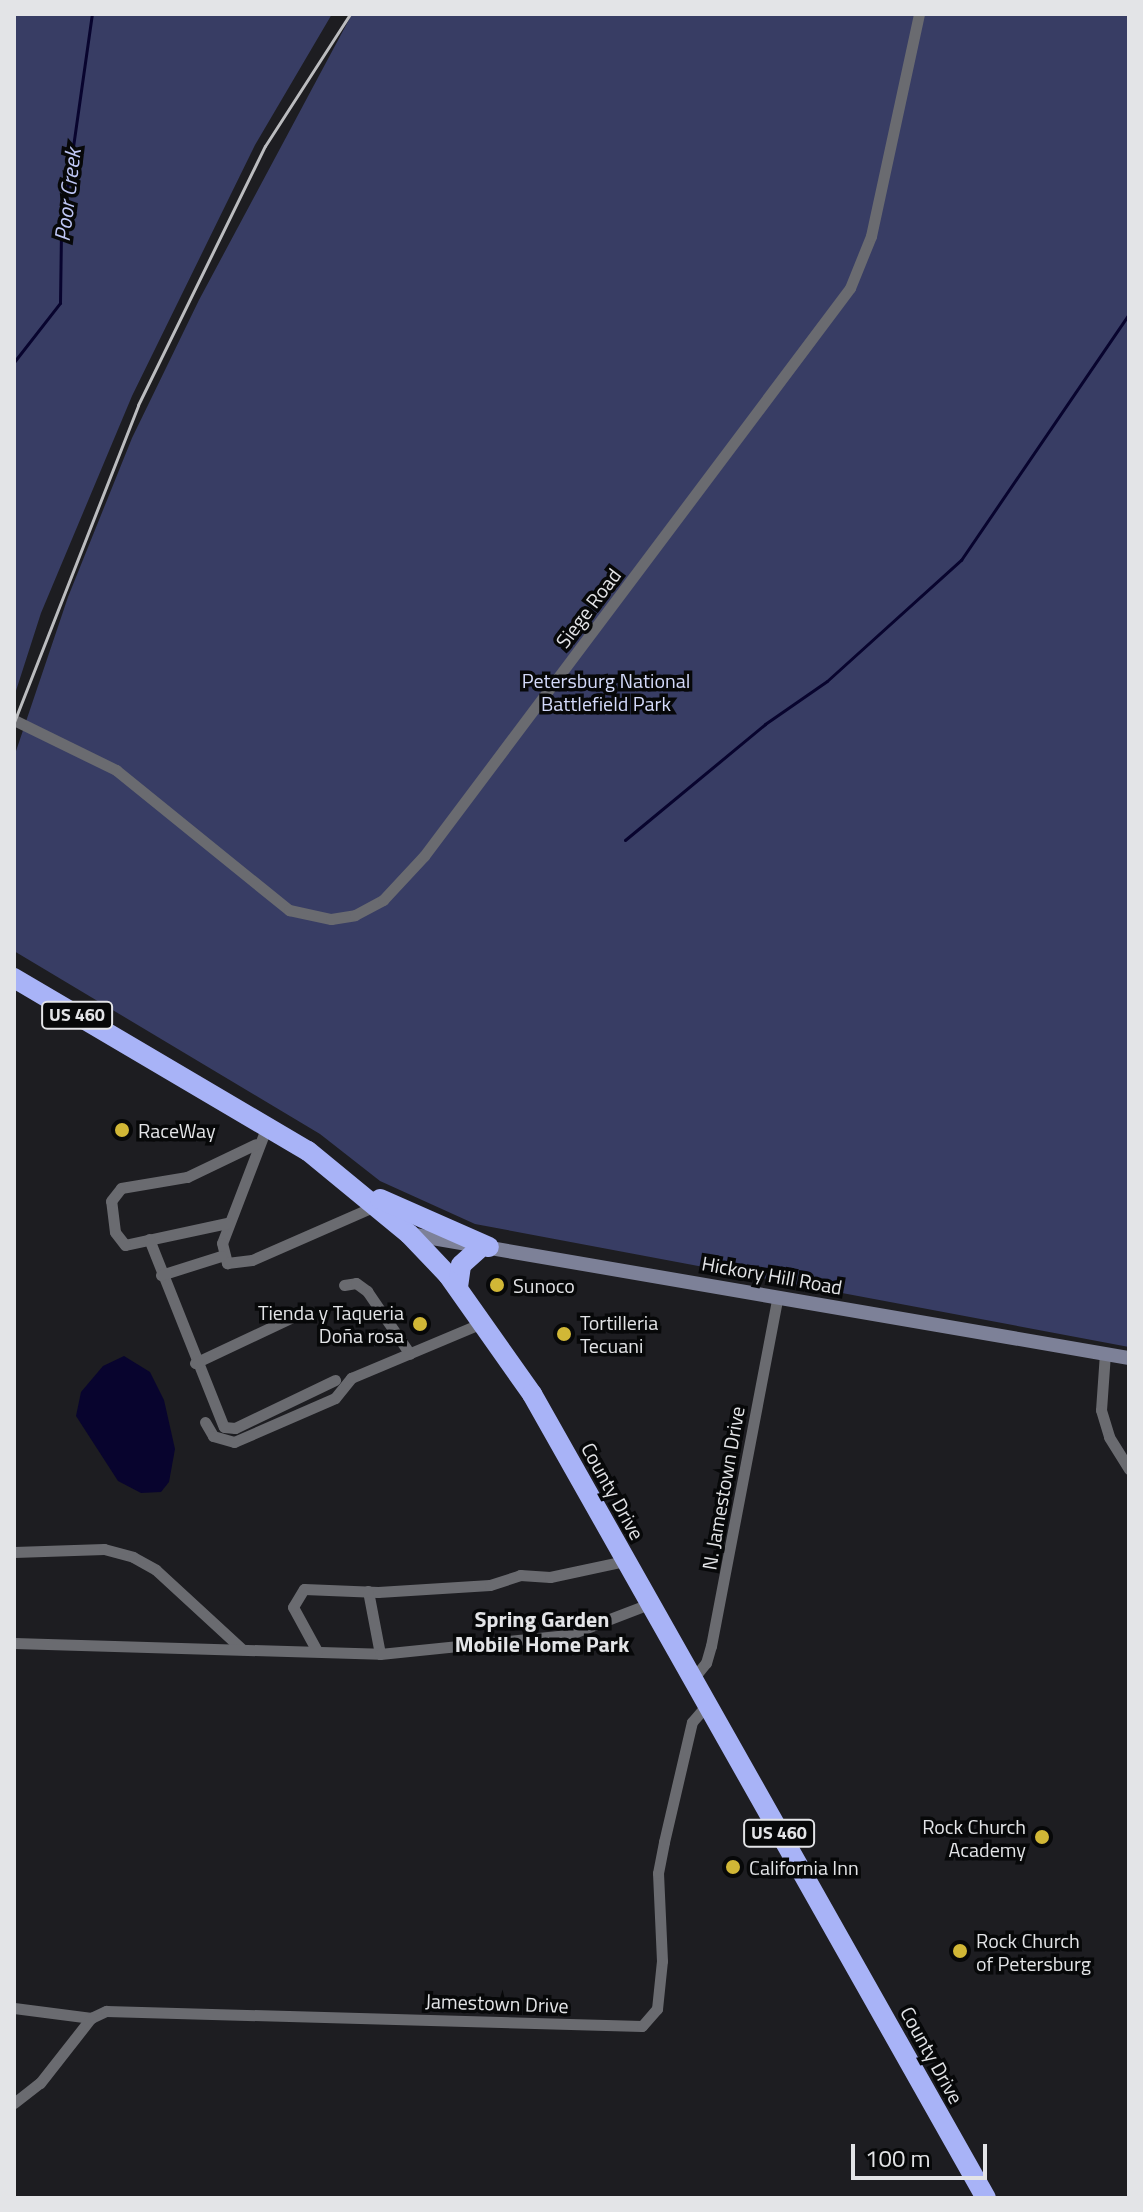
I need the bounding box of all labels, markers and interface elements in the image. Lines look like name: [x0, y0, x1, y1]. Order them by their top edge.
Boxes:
water label: Poor Creek: [49, 147, 87, 243]
street label: Siege Road: [550, 563, 626, 653]
park label: Petersburg National Battlefield Park: [522, 669, 690, 716]
road number: US 460: [41, 1001, 113, 1029]
place label: RaceWay: [138, 1118, 216, 1142]
marker: RaceWay: [113, 1121, 131, 1139]
street label: Hickory Hill Road: [700, 1251, 844, 1299]
place label: Sunoco: [513, 1273, 575, 1297]
marker: Sunoco: [488, 1276, 506, 1294]
place label: Tienda y Taqueria Doña rosa: [258, 1300, 404, 1347]
place label: Tortilleria Tecuani: [580, 1310, 658, 1357]
marker: Tienda y Taqueria Doña rosa: [411, 1315, 429, 1333]
marker: Tortilleria Tecuani: [555, 1325, 573, 1343]
street label: N. Jamestown Drive: [697, 1404, 749, 1572]
street label: County Drive: [576, 1438, 650, 1544]
district label: Spring Garden Mobile Home Park: [455, 1606, 629, 1658]
place label: Rock Church Academy: [922, 1814, 1026, 1861]
road number: US 460: [743, 1819, 815, 1847]
marker: Rock Church Academy: [1033, 1828, 1051, 1846]
place label: California Inn: [749, 1855, 859, 1879]
marker: California Inn: [724, 1858, 742, 1876]
place label: Rock Church of Petersburg: [976, 1928, 1091, 1975]
marker: Rock Church of Petersburg: [951, 1942, 969, 1960]
street label: Jamestown Drive: [425, 1989, 569, 2017]
street label: County Drive: [895, 2002, 969, 2108]
scale bar: [855, 2128, 991, 2178]
text: 100 m: [865, 2140, 931, 2176]

